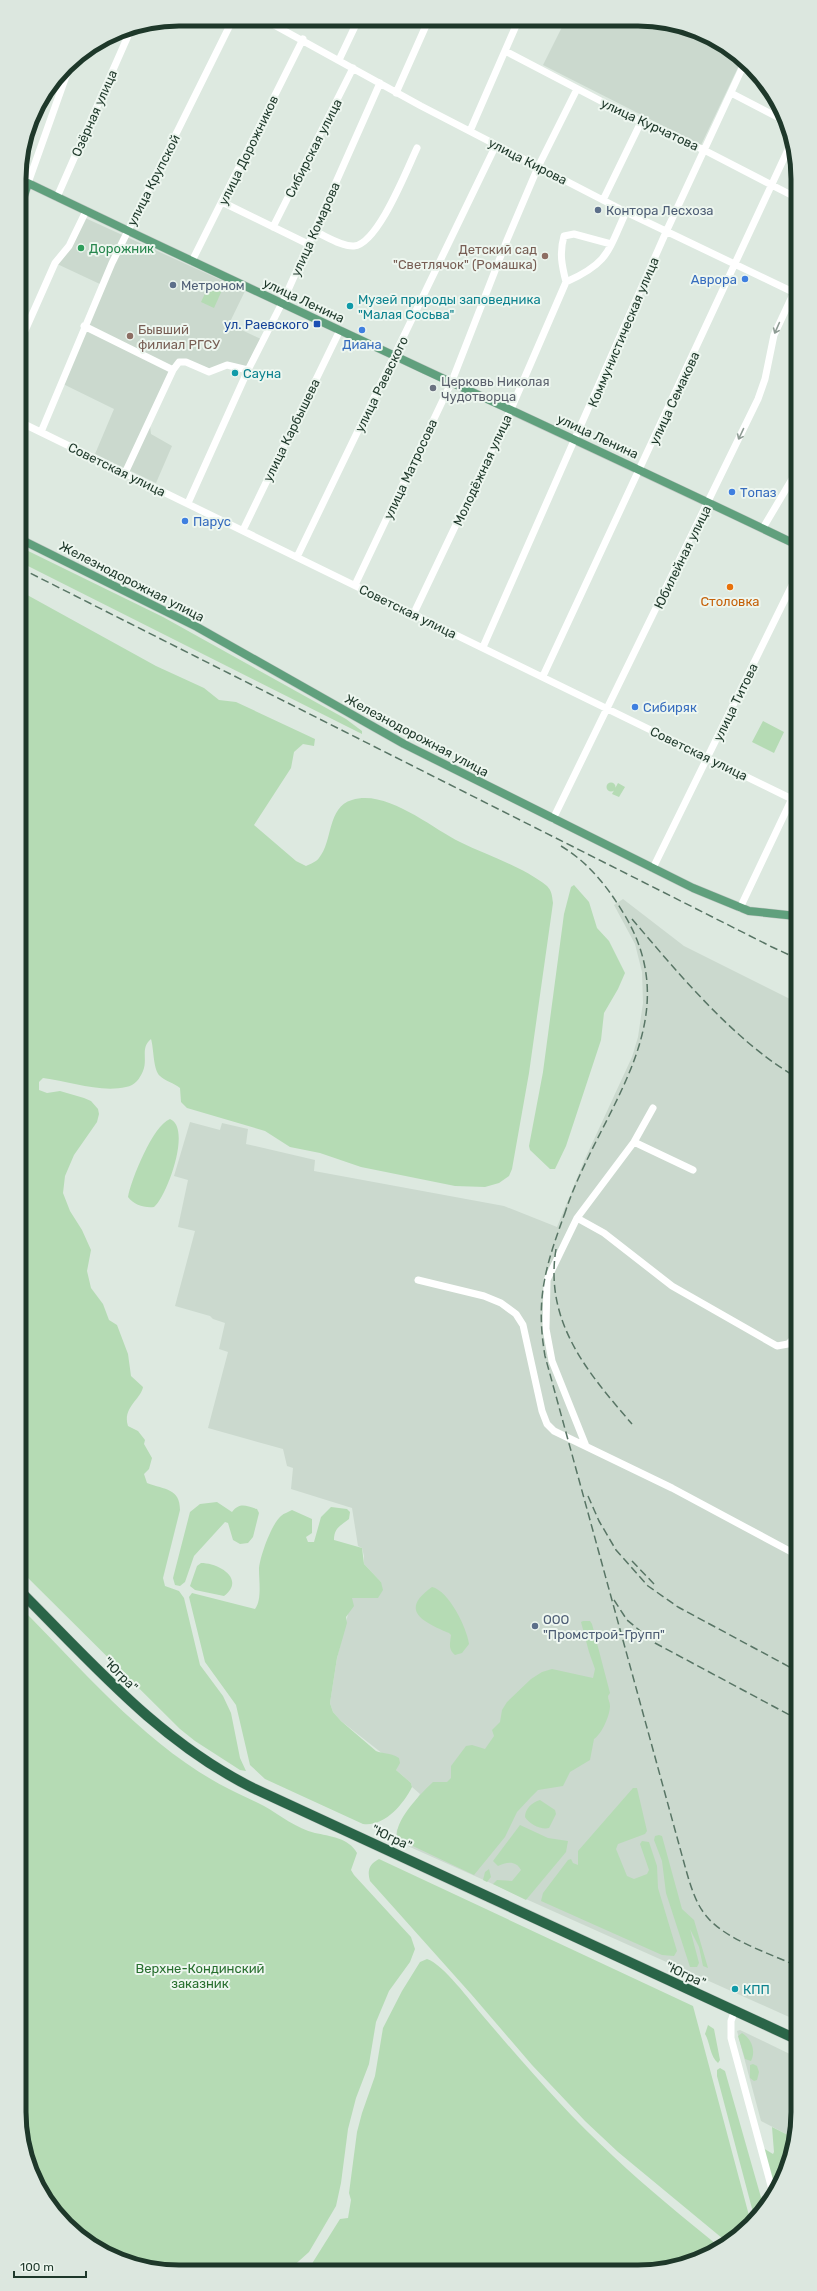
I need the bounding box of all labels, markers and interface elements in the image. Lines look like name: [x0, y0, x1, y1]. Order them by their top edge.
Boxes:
street label: Озёрная улица: [69, 68, 120, 159]
street label: улица Дорожников: [215, 93, 282, 207]
street label: улица Курчатова: [599, 95, 701, 154]
street label: Сибирская улица: [282, 96, 345, 200]
street label: улица Крупской: [124, 132, 183, 228]
street label: улица Кирова: [486, 135, 570, 188]
street label: улица Комарова: [288, 180, 343, 279]
place label: Контора Лесхоза: [606, 203, 713, 218]
marker: Контора Лесхоза: [593, 205, 603, 215]
place label: Дорожник: [89, 241, 154, 256]
place label: Детский сад "Светлячок" (Ромашка): [393, 242, 537, 272]
marker: Дорожник: [76, 243, 86, 253]
marker: Детский сад "Светлячок" (Ромашка): [540, 251, 550, 261]
street label: Коммунистическая улица: [585, 255, 662, 409]
place label: Аврора: [691, 272, 737, 287]
marker: Аврора: [740, 274, 750, 284]
street label: улица Ленина: [261, 275, 347, 326]
place label: Метроном: [181, 278, 245, 293]
marker: Метроном: [168, 280, 178, 290]
place label: Музей природы заповедника "Малая Сосьва": [358, 292, 541, 322]
marker: Музей природы заповедника "Малая Сосьва": [345, 301, 355, 311]
place label: ул. Раевского: [224, 317, 309, 332]
marker: ул. Раевского: [312, 319, 322, 329]
place label: Бывший филиал РГСУ: [138, 322, 220, 352]
one-way arrow: [773, 322, 780, 334]
marker: Диана: [357, 325, 367, 335]
marker: Бывший филиал РГСУ: [125, 331, 135, 341]
street label: улица Раевского: [352, 334, 411, 435]
place label: Диана: [342, 337, 382, 352]
street label: улица Семакова: [646, 349, 703, 447]
place label: Сауна: [243, 366, 281, 381]
marker: Сауна: [230, 368, 240, 378]
place label: Церковь Николая Чудотворца: [441, 374, 550, 404]
street label: улица Карбышева: [260, 376, 323, 484]
marker: Церковь Николая Чудотворца: [428, 383, 438, 393]
street label: улица Ленина: [555, 411, 641, 462]
street label: Молодёжная улица: [450, 412, 515, 528]
street label: улица Матросова: [381, 417, 440, 522]
one-way arrow: [737, 427, 744, 439]
street label: Советская улица: [66, 439, 168, 499]
place label: Топаз: [740, 485, 777, 500]
marker: Топаз: [727, 487, 737, 497]
street label: Юбилейная улица: [651, 503, 714, 611]
place label: Парус: [193, 514, 231, 529]
marker: Парус: [180, 516, 190, 526]
street label: Железнодорожная улица: [57, 538, 207, 625]
street label: Советская улица: [357, 581, 459, 641]
marker: Столовка: [725, 582, 735, 592]
place label: Столовка: [700, 594, 760, 609]
street label: улица Титова: [710, 661, 761, 744]
street label: Железнодорожная улица: [342, 691, 491, 780]
place label: Сибиряк: [643, 700, 697, 715]
marker: Сибиряк: [630, 702, 640, 712]
street label: Советская улица: [648, 723, 750, 783]
place label: ООО "Промстрой-Групп": [543, 1612, 665, 1642]
marker: ООО "Промстрой-Групп": [530, 1621, 540, 1631]
street label: "Югра": [100, 1654, 141, 1695]
street label: "Югра": [369, 1822, 414, 1853]
street label: "Югра": [663, 1959, 708, 1990]
park label: Верхне-Кондинский заказник: [135, 1961, 265, 1991]
place label: КПП: [743, 1982, 770, 1997]
marker: КПП: [730, 1984, 740, 1994]
scale bar: [14, 2253, 86, 2279]
text: 100 m: [20, 2260, 54, 2274]

